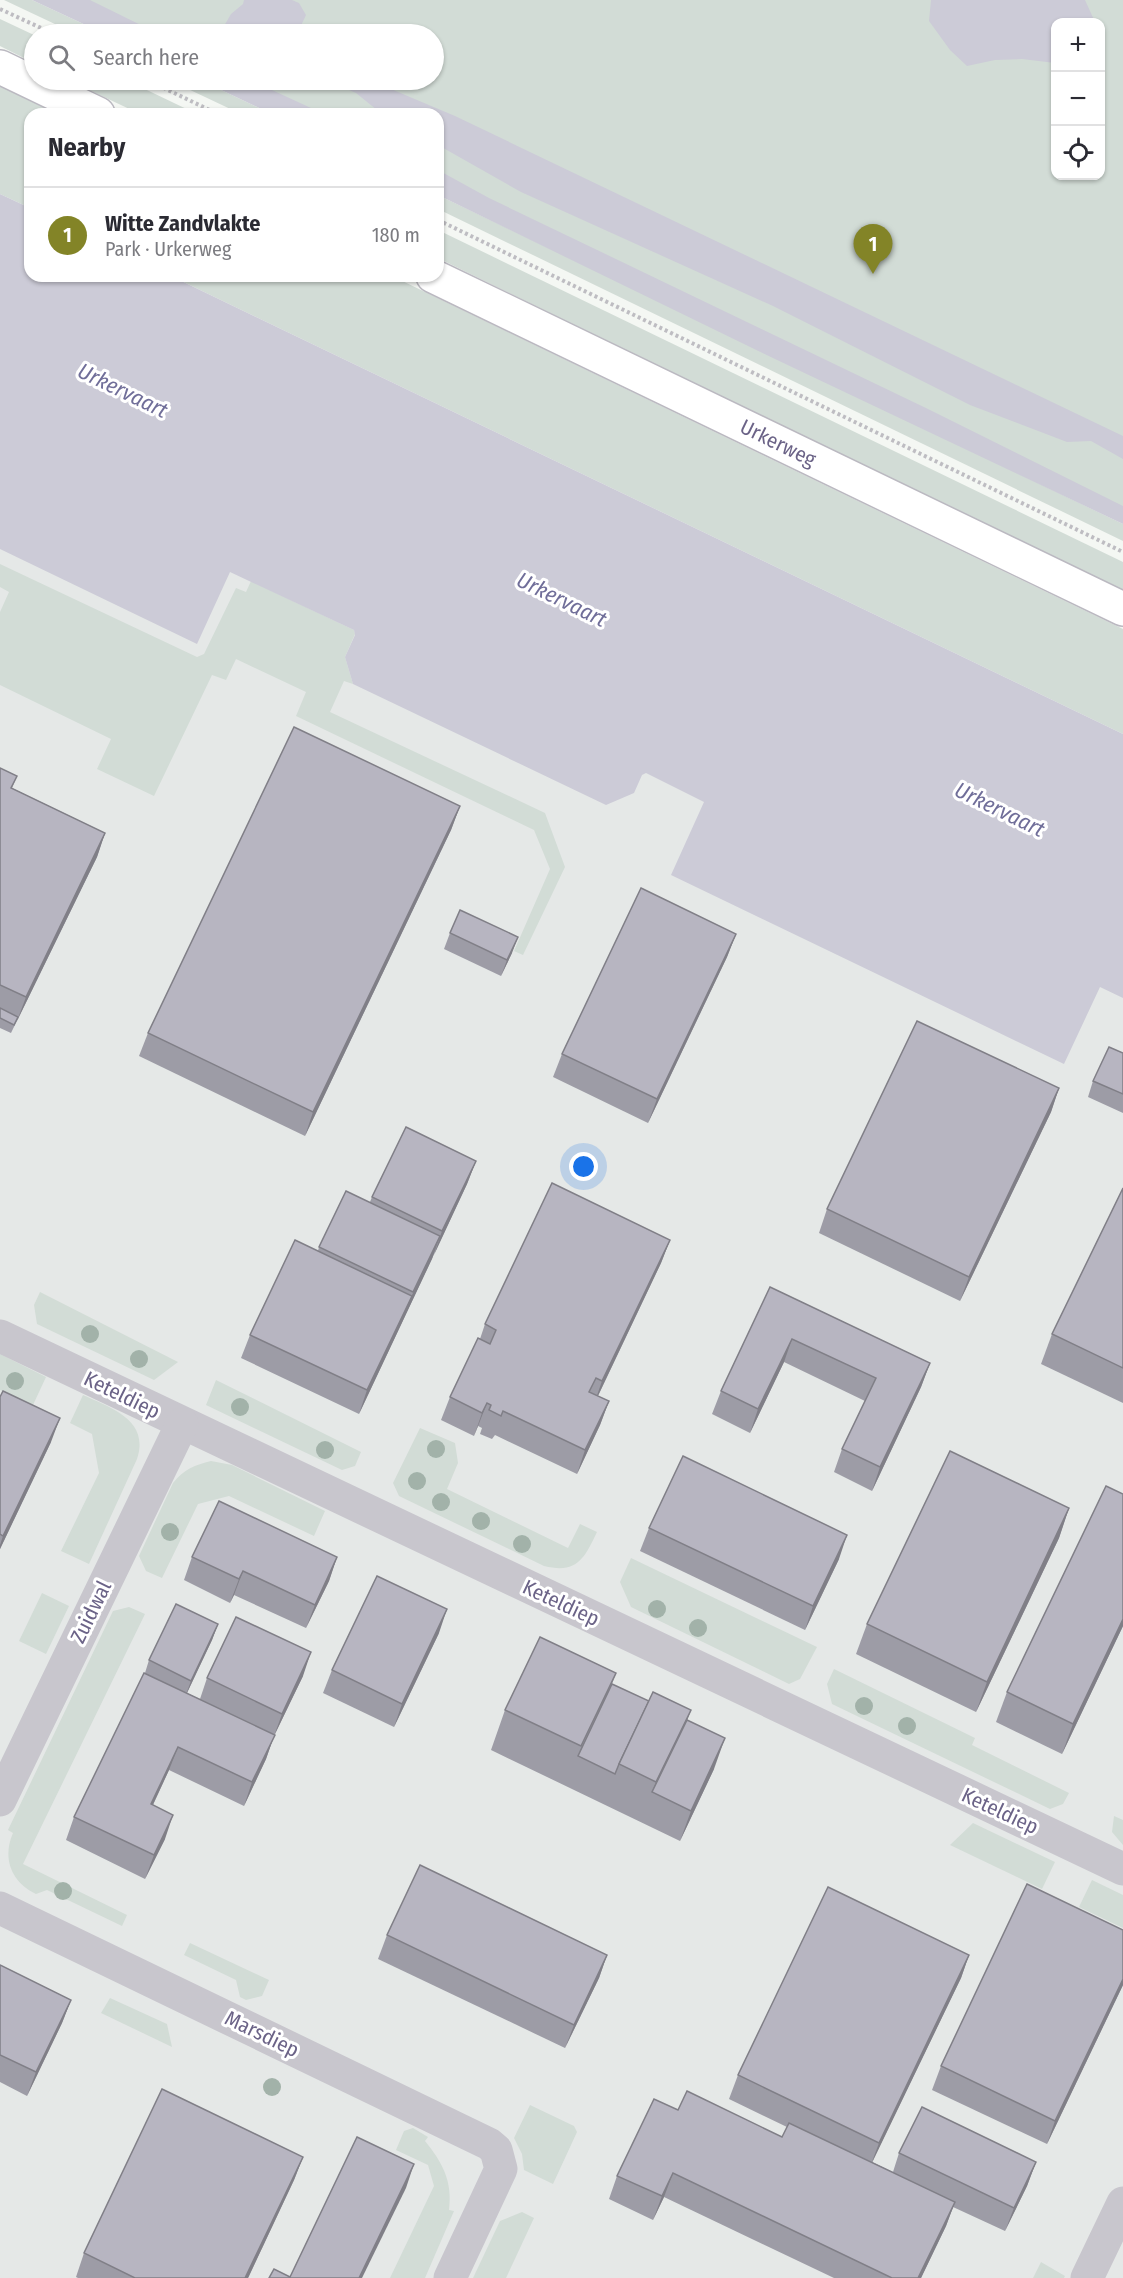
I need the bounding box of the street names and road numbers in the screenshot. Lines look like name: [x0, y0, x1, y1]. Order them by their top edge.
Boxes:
street label: Urkerweg: [736, 414, 820, 472]
street label: Keteldiep: [80, 1365, 164, 1425]
street label: Keteldiep: [519, 1574, 603, 1632]
street label: Zuidwal: [65, 1576, 117, 1647]
street label: Keteldiep: [958, 1782, 1042, 1840]
street label: Marsdiep: [221, 2005, 303, 2063]

